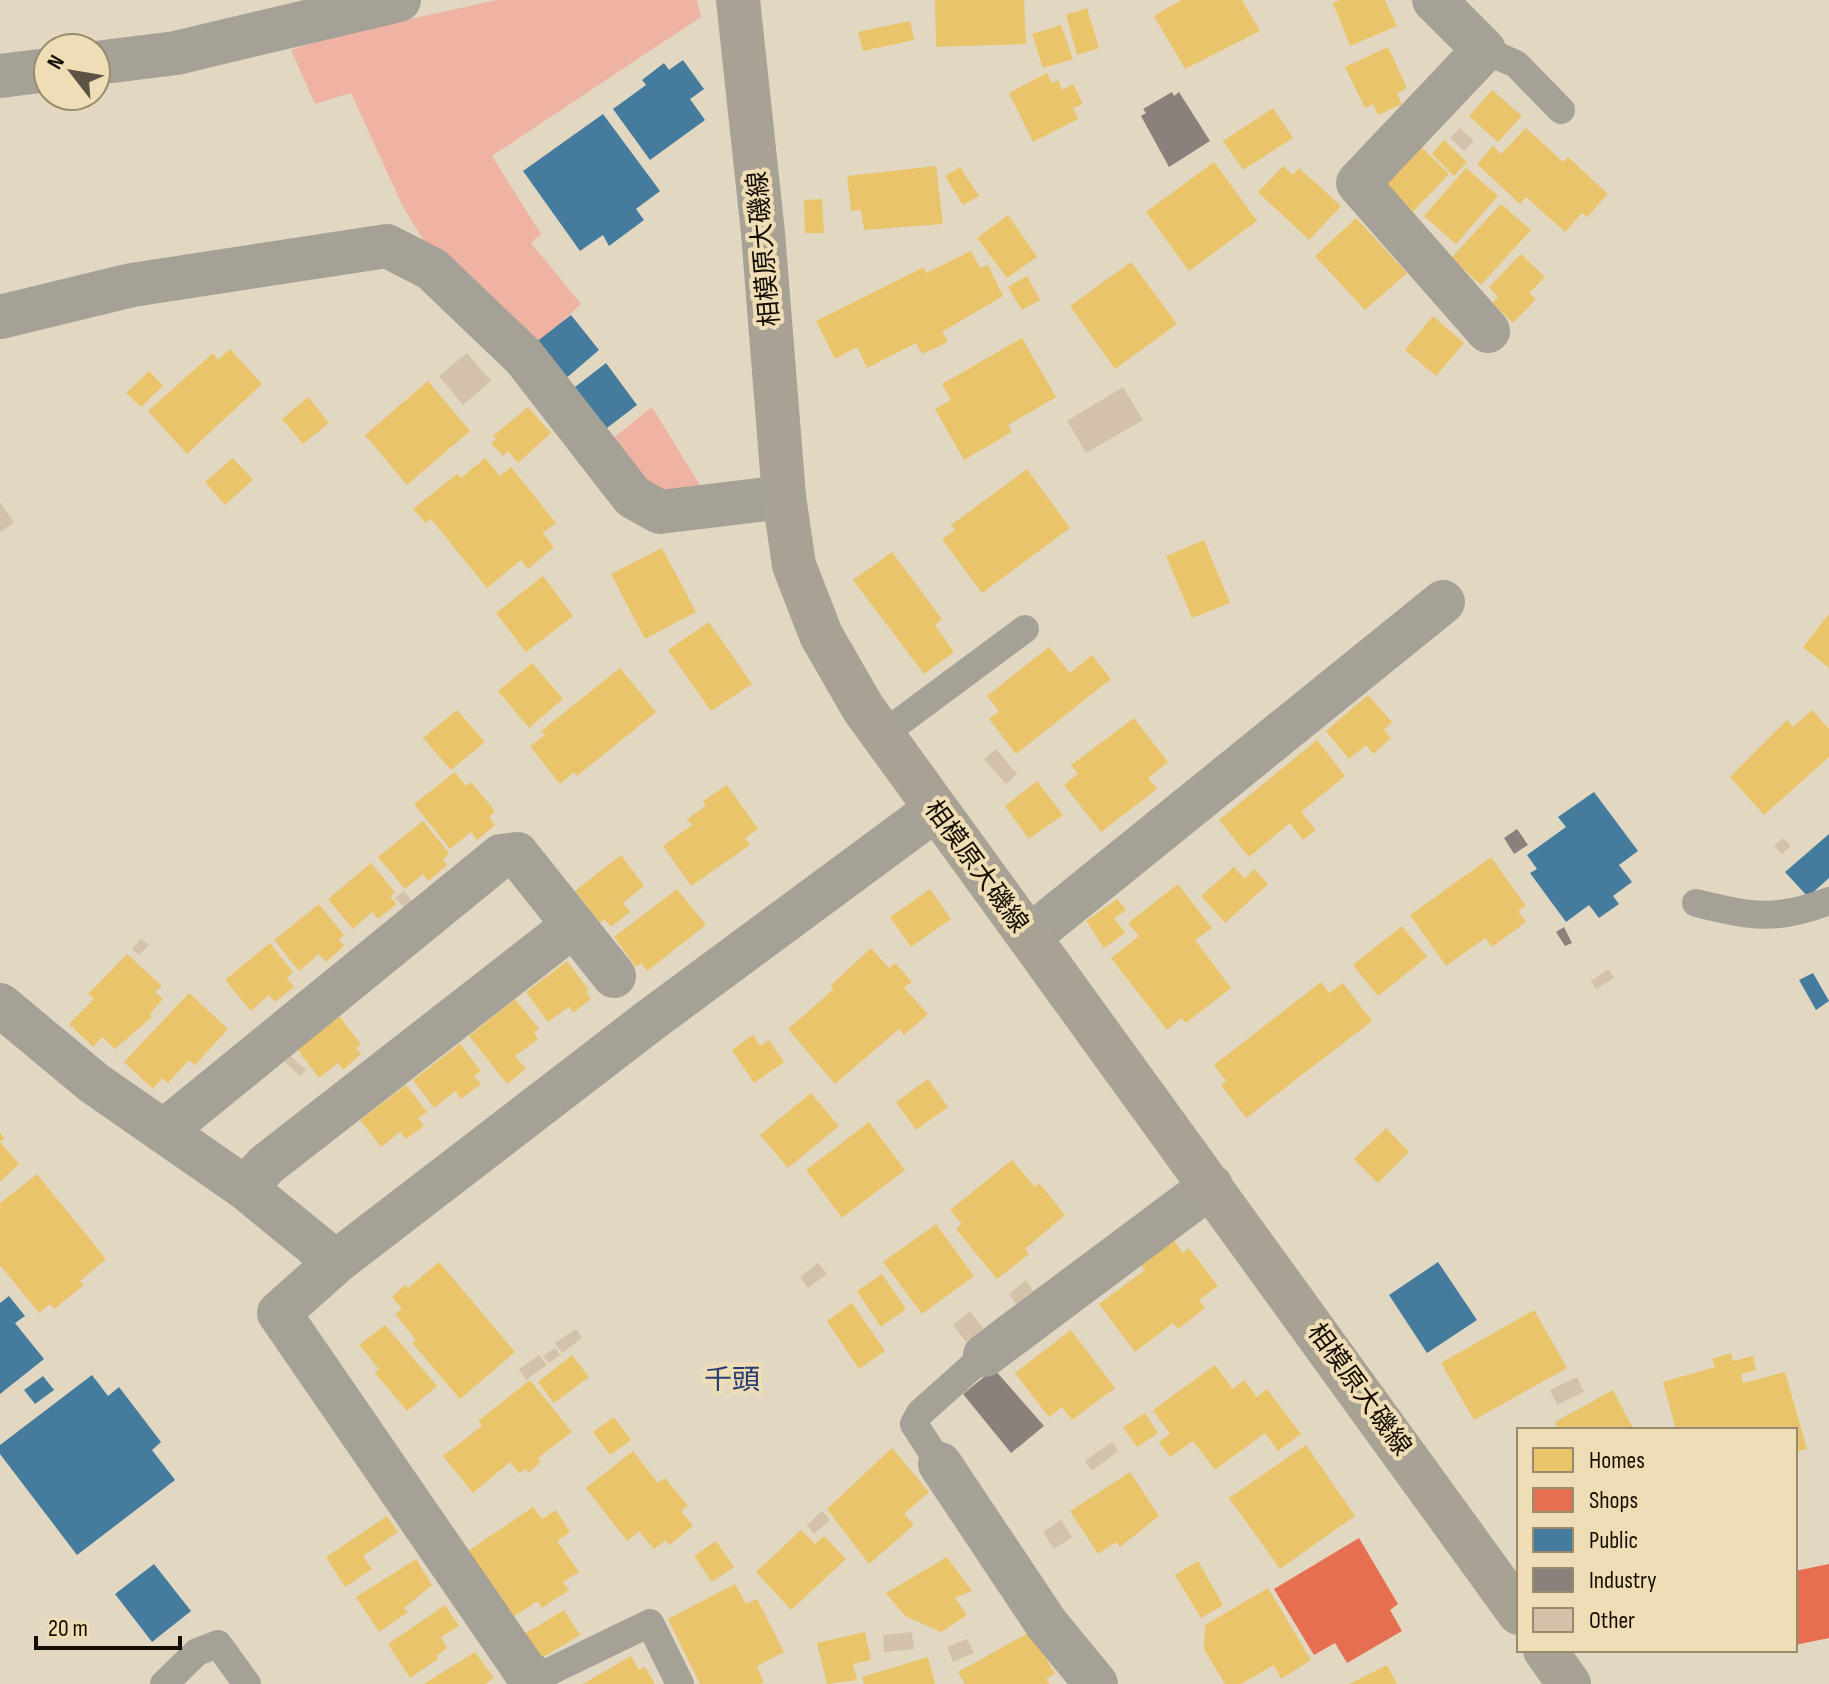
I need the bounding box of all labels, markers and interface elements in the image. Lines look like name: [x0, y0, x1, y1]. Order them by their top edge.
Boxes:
north arrow: [32, 32, 112, 112]
text: N: [42, 50, 71, 74]
street label: 相模原大磯線: [742, 170, 787, 328]
street label: 相模原大磯線: [917, 795, 1034, 939]
street label: 相模原大磯線: [1300, 1318, 1417, 1462]
district label: 千頭: [704, 1364, 760, 1397]
legend: [1517, 1428, 1797, 1652]
text: Homes: [1589, 1446, 1645, 1475]
text: Shops: [1589, 1486, 1638, 1515]
text: Public: [1589, 1526, 1638, 1555]
text: Industry: [1589, 1566, 1656, 1595]
scale bar: [36, 1600, 180, 1650]
text: Other: [1589, 1606, 1635, 1635]
text: 20 m: [48, 1614, 88, 1643]

